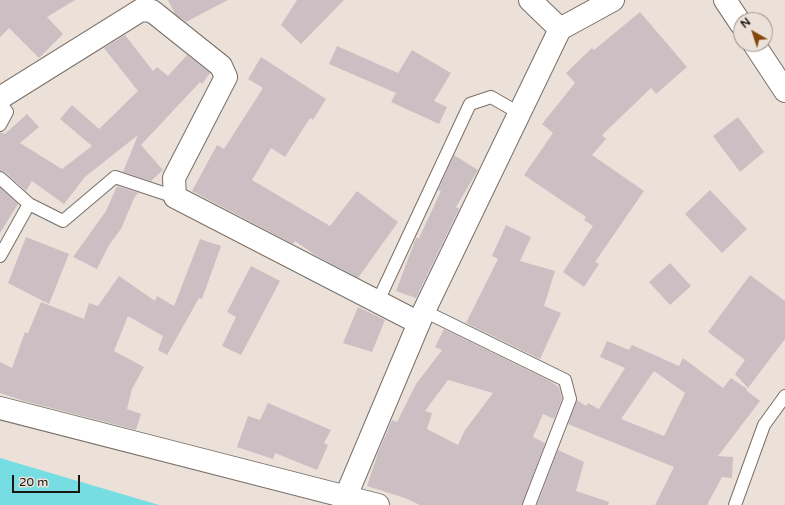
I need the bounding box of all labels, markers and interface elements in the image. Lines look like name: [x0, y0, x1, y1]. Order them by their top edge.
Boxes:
north arrow: [733, 12, 773, 52]
text: N: [738, 15, 753, 31]
scale bar: [14, 467, 82, 493]
text: 20 m: [19, 475, 48, 489]

